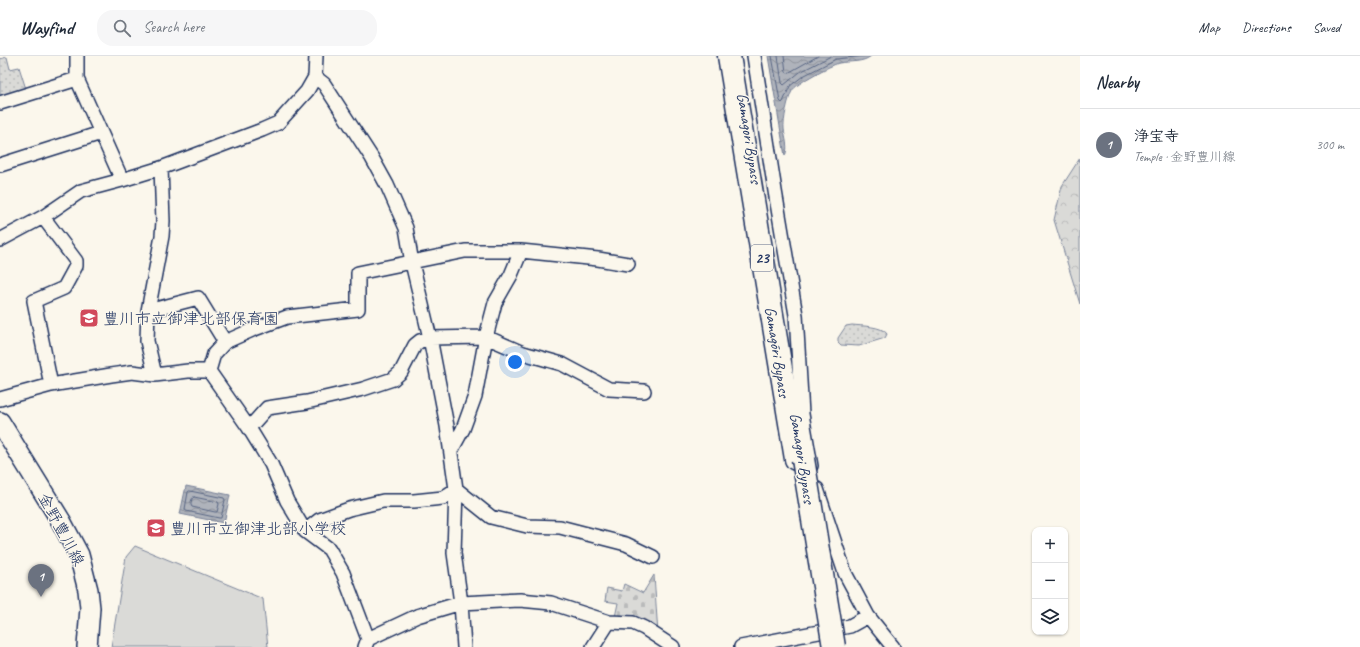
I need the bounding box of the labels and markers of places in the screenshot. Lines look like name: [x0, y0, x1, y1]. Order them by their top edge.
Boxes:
school or university icon: 豊川市立御津北部保育園: [78, 307, 100, 329]
place label: 豊川市立御津北部保育園: [103, 309, 279, 329]
school or university icon: 豊川市立御津北部小学校: [145, 517, 167, 539]
place label: 豊川市立御津北部小学校: [170, 519, 346, 539]
pin: 1: [28, 564, 54, 597]

